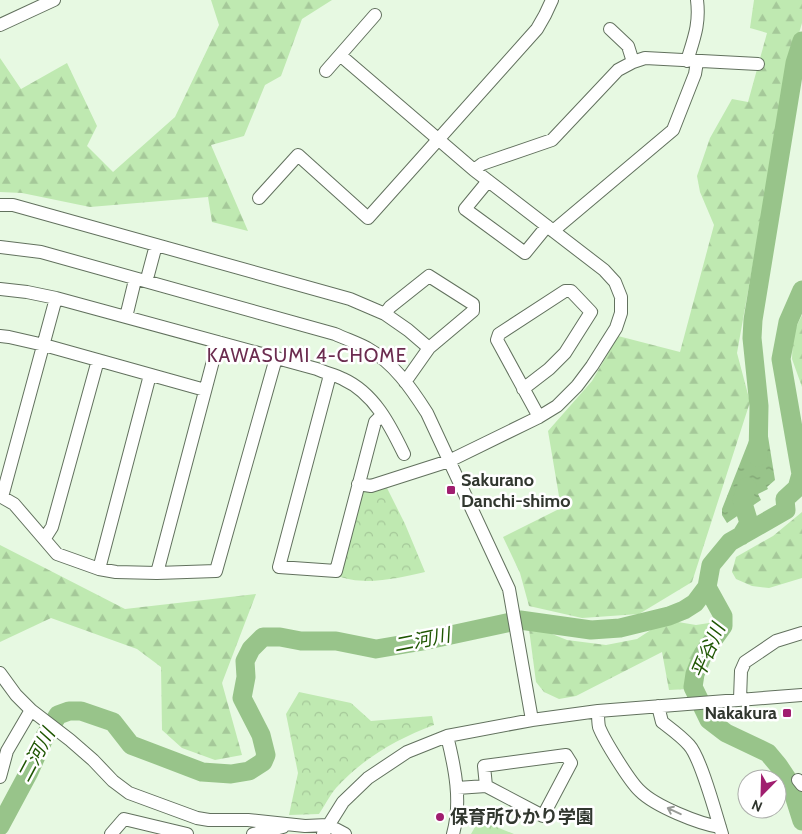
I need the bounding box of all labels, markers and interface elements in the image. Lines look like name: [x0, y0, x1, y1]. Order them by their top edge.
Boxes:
district label: KAWASUMI 4-CHOME: [207, 344, 407, 367]
place label: Sakurano Danchi-shimo: [461, 469, 570, 512]
marker: Sakurano Danchi-shimo: [445, 484, 457, 496]
water label: 平谷川: [686, 618, 731, 682]
water label: 二河川: [392, 623, 454, 657]
place label: Nakakura: [704, 702, 777, 724]
marker: Nakakura: [781, 707, 793, 719]
water label: 二河川: [12, 723, 60, 786]
north arrow: [737, 769, 787, 819]
text: N: [749, 796, 765, 816]
place label: 保育所ひかり学園: [450, 806, 594, 828]
one-way arrow: [667, 806, 682, 815]
marker: 保育所ひかり学園: [434, 811, 446, 823]

